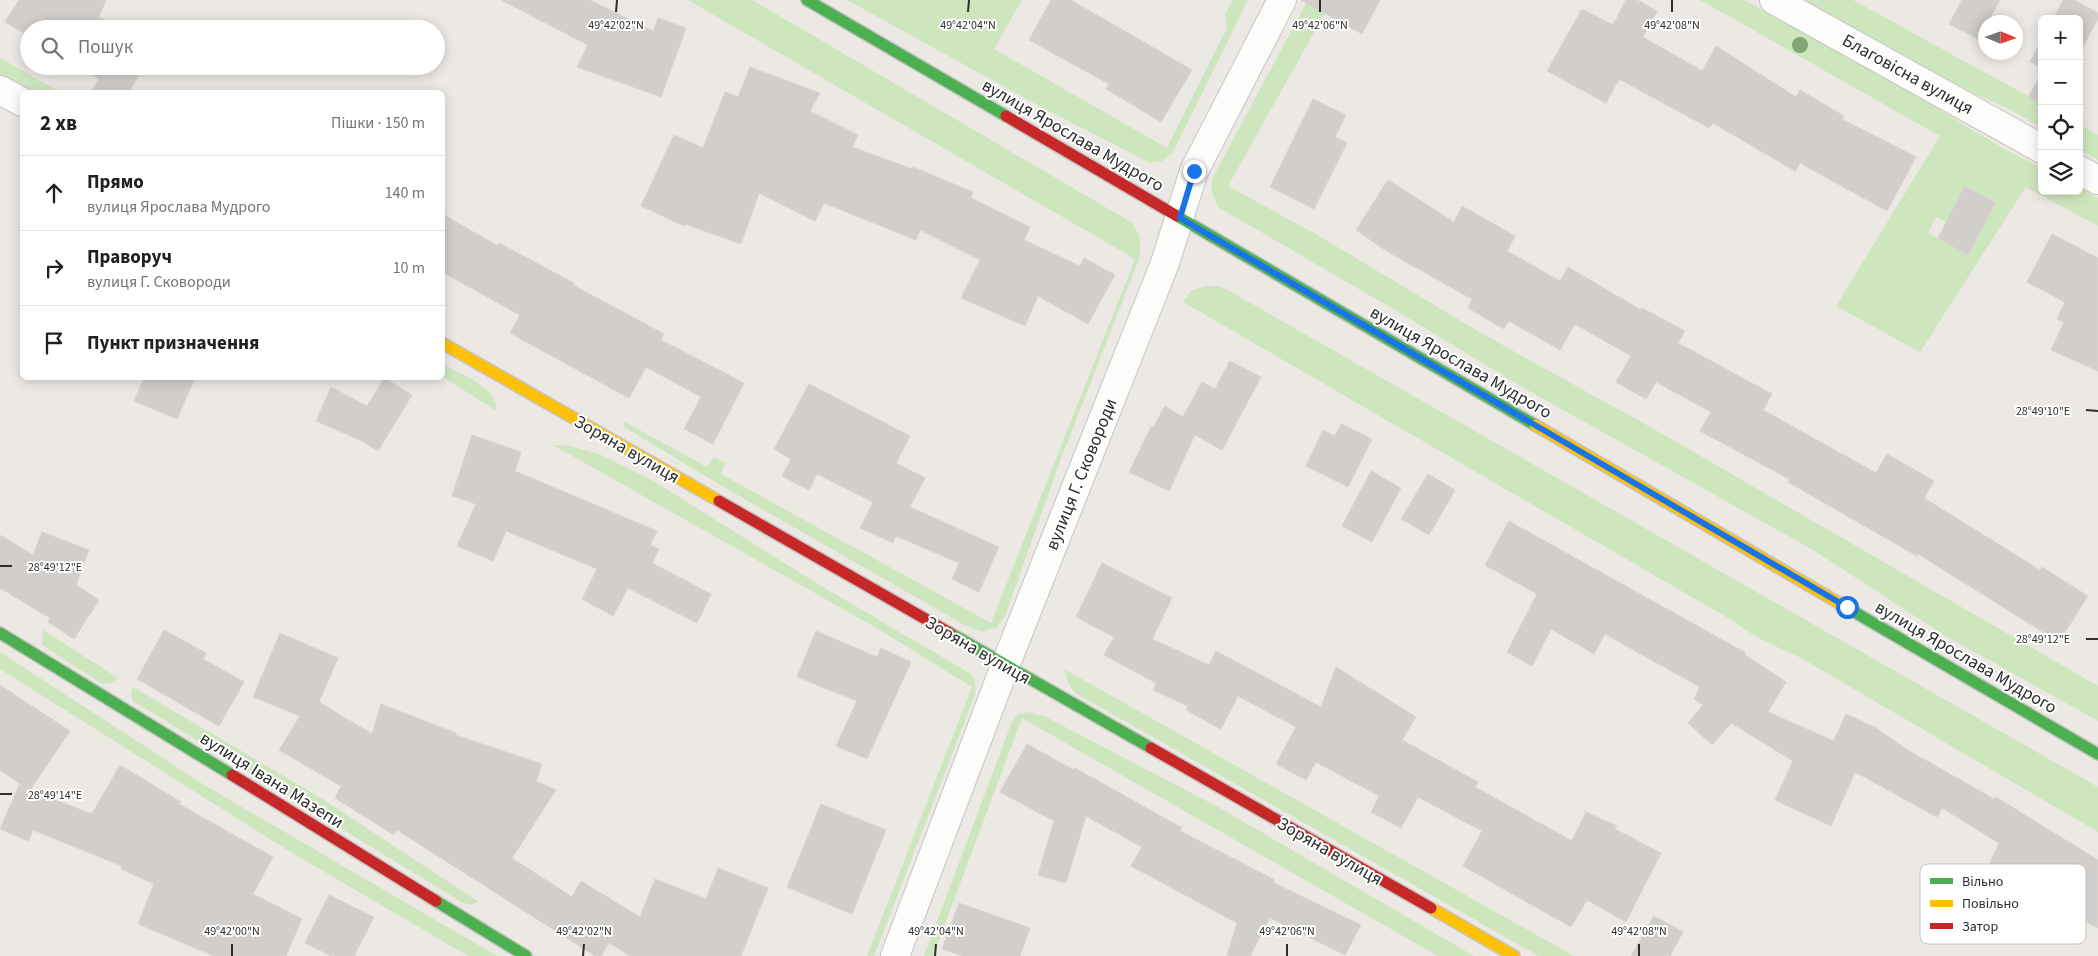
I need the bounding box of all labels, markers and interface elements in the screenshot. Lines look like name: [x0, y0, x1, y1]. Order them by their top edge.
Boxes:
north arrow: [1978, 15, 2023, 60]
map controls: [2038, 15, 2083, 195]
button: +: [2038, 15, 2083, 60]
text: 49°42'02"N: [588, 17, 644, 34]
text: 49°42'04"N: [940, 17, 996, 34]
text: 49°42'06"N: [1292, 17, 1348, 34]
text: 49°42'08"N: [1644, 17, 1700, 34]
search box: [20, 20, 445, 75]
street label: Благовісна вулиця: [1838, 28, 1978, 121]
icon: search: [38, 34, 66, 62]
text: Пошук: [78, 34, 133, 61]
button: −: [2038, 60, 2083, 105]
street label: вулиця Ярослава Мудрого: [977, 73, 1168, 198]
button: locate: [2038, 105, 2083, 150]
text: 2 хв: [40, 108, 77, 138]
text: Пішки · 150 m: [331, 112, 425, 134]
button: layers: [2038, 150, 2083, 195]
route end: [1183, 160, 1206, 183]
text: Прямо: [87, 169, 144, 196]
icon: ahead: [40, 179, 68, 207]
text: 140 m: [385, 182, 425, 204]
text: вулиця Ярослава Мудрого: [87, 196, 270, 218]
text: Праворуч: [87, 244, 172, 271]
icon: right: [40, 254, 68, 282]
text: 10 m: [393, 257, 425, 279]
text: вулиця Г. Сковороди: [87, 271, 231, 293]
street label: вулиця Ярослава Мудрого: [1365, 300, 1556, 425]
icon: arrive: [40, 329, 68, 357]
text: Пункт призначення: [87, 330, 259, 357]
street label: вулиця Г. Сковороди: [1040, 395, 1123, 554]
text: 28°49'10"E: [2016, 403, 2070, 420]
street label: Зоряна вулиця: [569, 409, 684, 490]
text: 28°49'12"E: [28, 559, 82, 576]
street label: вулиця Ярослава Мудрого: [1870, 595, 2061, 720]
route start: [1836, 596, 1859, 619]
street label: Зоряна вулиця: [920, 610, 1035, 691]
text: 28°49'12"E: [2016, 631, 2070, 648]
street label: вулиця Івана Мазепи: [195, 726, 348, 835]
text: 28°49'14"E: [28, 787, 82, 804]
street label: Зоряна вулиця: [1272, 811, 1387, 892]
legend: [1920, 864, 2086, 944]
text: Вільно: [1962, 872, 2003, 892]
text: Повільно: [1962, 894, 2019, 914]
text: Затор: [1962, 917, 1998, 937]
text: 49°42'00"N: [204, 923, 260, 940]
text: 49°42'02"N: [556, 923, 612, 940]
text: 49°42'04"N: [908, 923, 964, 940]
text: 49°42'06"N: [1259, 923, 1315, 940]
text: 49°42'08"N: [1611, 923, 1667, 940]

